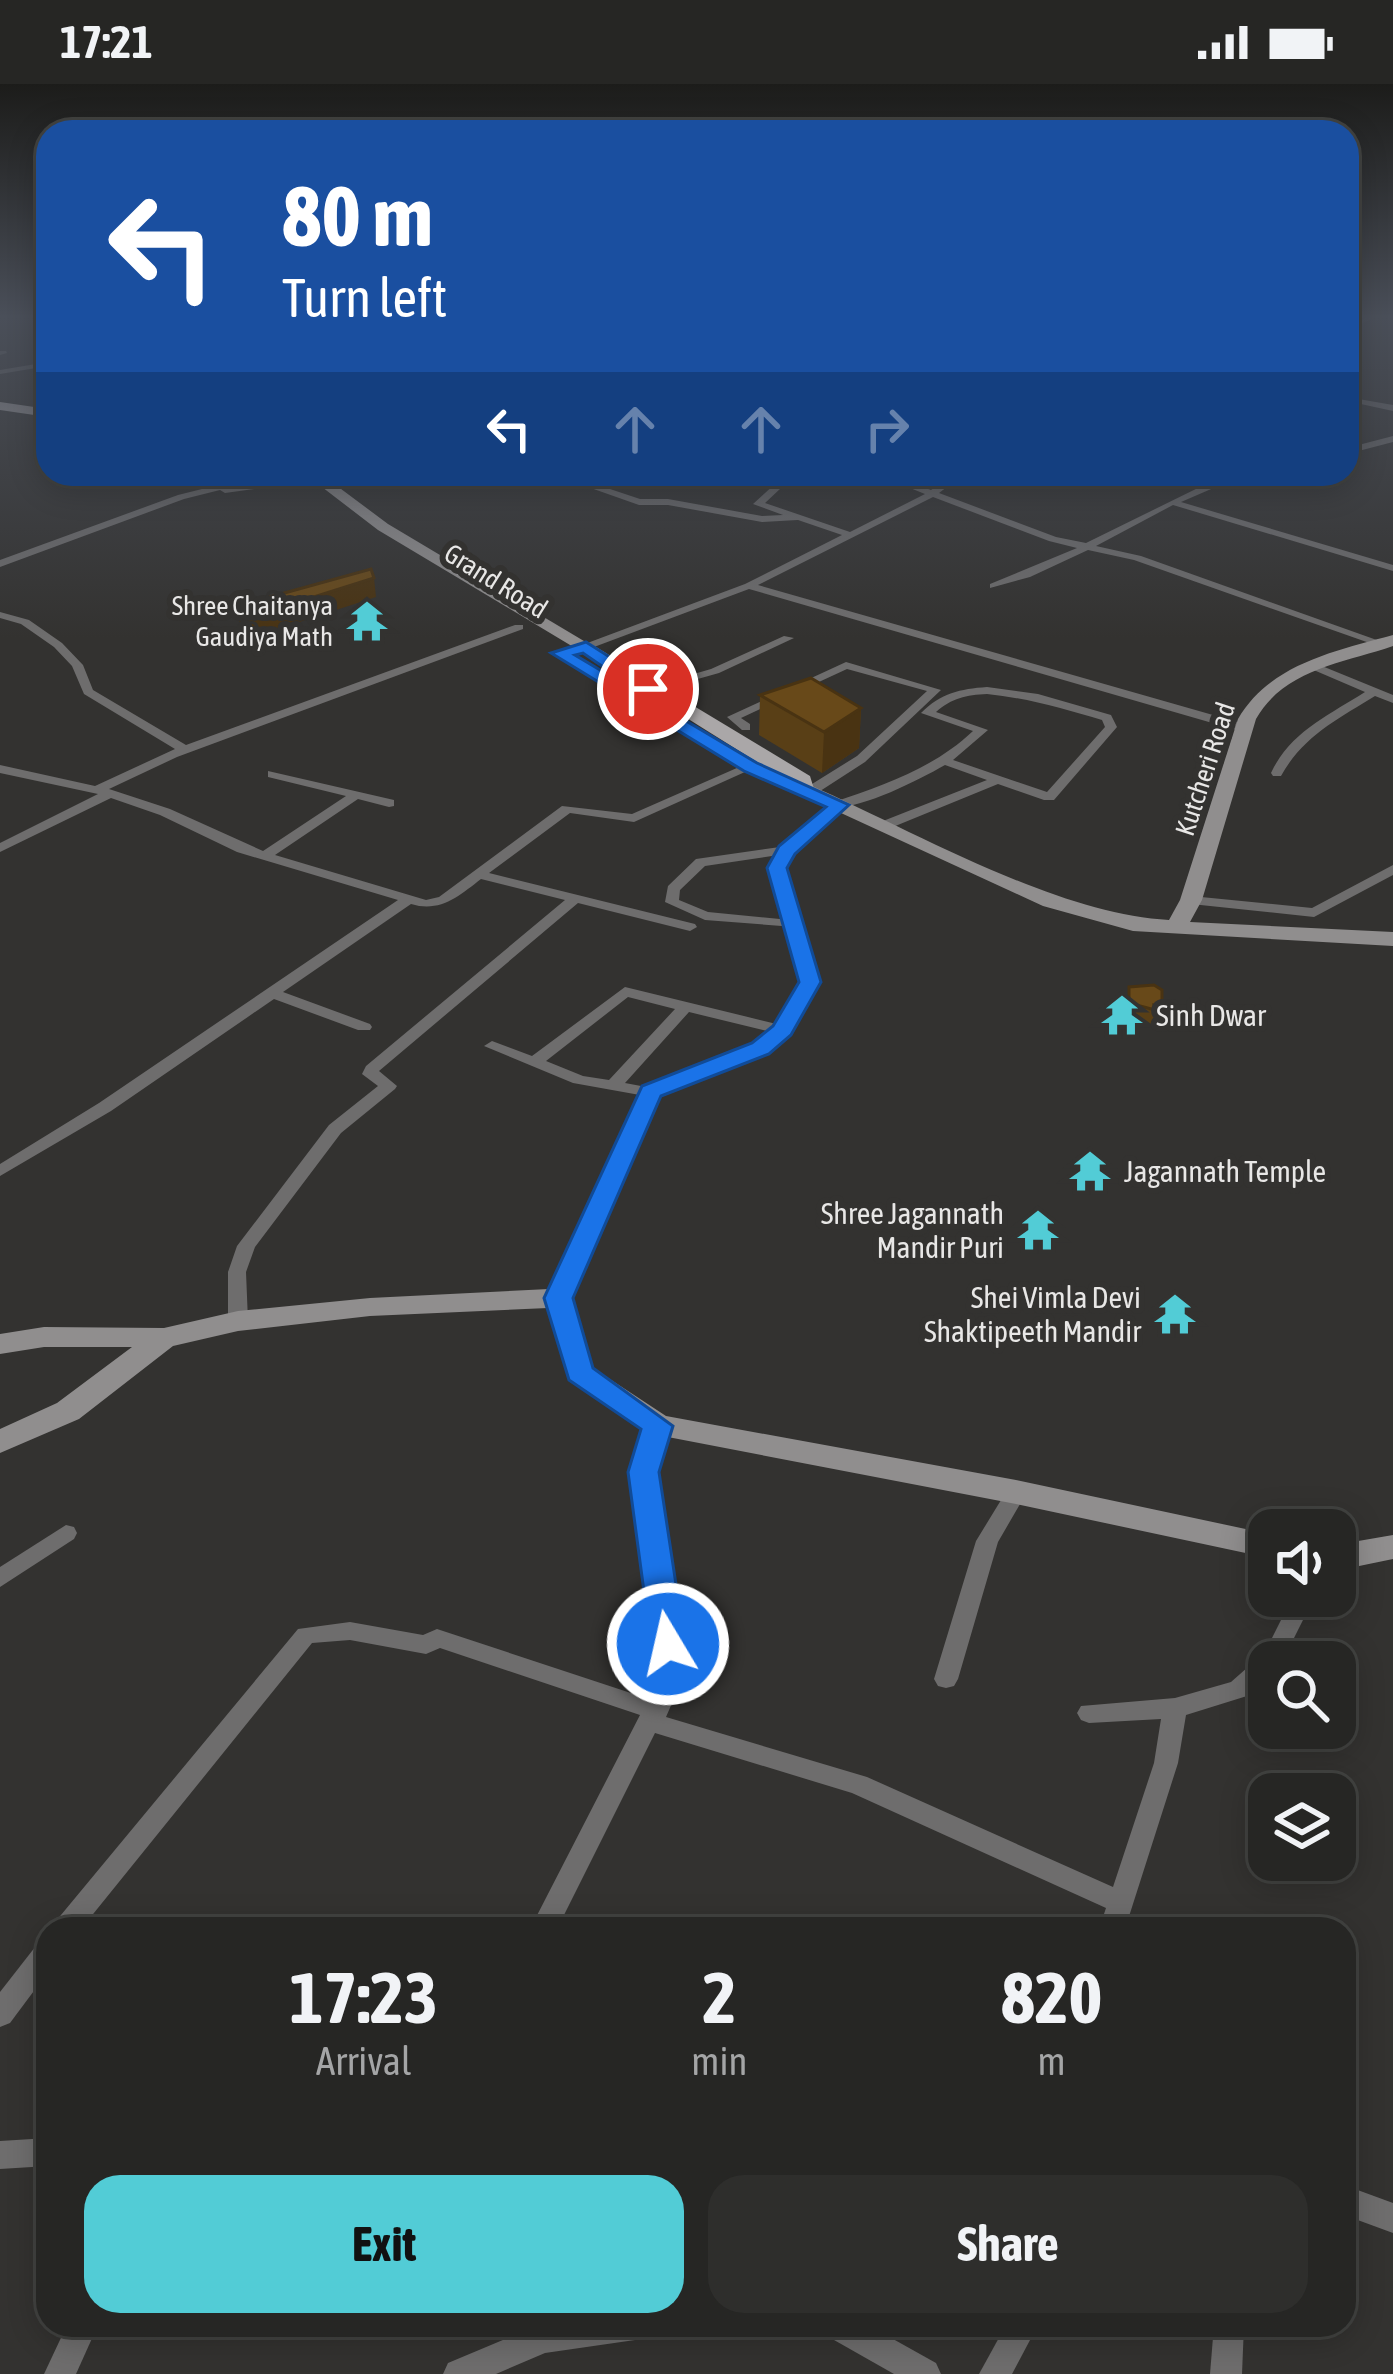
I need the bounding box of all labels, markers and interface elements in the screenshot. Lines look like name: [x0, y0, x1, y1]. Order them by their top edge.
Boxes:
text: 17:21: [60, 16, 153, 68]
icon: left: [84, 168, 240, 324]
text: 80 m: [282, 168, 433, 264]
text: Turn left: [282, 267, 447, 328]
icon: left: [476, 396, 542, 462]
icon: ahead: [602, 396, 668, 462]
icon: ahead: [728, 396, 794, 462]
icon: right: [854, 396, 920, 462]
street label: Grand Road: [439, 537, 553, 625]
place label: Shree Chaitanya Gaudiya Math: [172, 590, 333, 652]
temple icon: Shree Chaitanya Gaudiya Math: [344, 598, 390, 644]
pin: [597, 638, 699, 740]
icon: arrive: [615, 656, 681, 722]
street label: Kutcheri Road: [1169, 698, 1241, 840]
temple icon: Sinh Dwar: [1099, 992, 1145, 1038]
place label: Sinh Dwar: [1156, 998, 1267, 1032]
temple icon: Jagannath Temple: [1067, 1148, 1113, 1194]
place label: Jagannath Temple: [1124, 1154, 1326, 1188]
place label: Shree Jagannath Mandir Puri: [821, 1196, 1004, 1264]
temple icon: Shree Jagannath Mandir Puri: [1015, 1207, 1061, 1253]
place label: Shei Vimla Devi Shaktipeeth Mandir: [924, 1280, 1142, 1348]
temple icon: Shei Vimla Devi Shaktipeeth Mandir: [1152, 1291, 1198, 1337]
map controls: [1248, 1509, 1356, 1881]
button: sound: [1248, 1509, 1356, 1617]
position arrow: [605, 1581, 731, 1707]
button: search: [1248, 1641, 1356, 1749]
button: layers: [1248, 1773, 1356, 1881]
text: 17:23: [290, 1956, 438, 2038]
text: 2: [702, 1956, 736, 2038]
text: 820: [1001, 1956, 1102, 2038]
text: Arrival: [316, 2039, 411, 2083]
text: min: [691, 2039, 747, 2083]
text: m: [1038, 2039, 1066, 2083]
button: Exit: [84, 2175, 684, 2313]
button: Share: [708, 2175, 1308, 2313]

